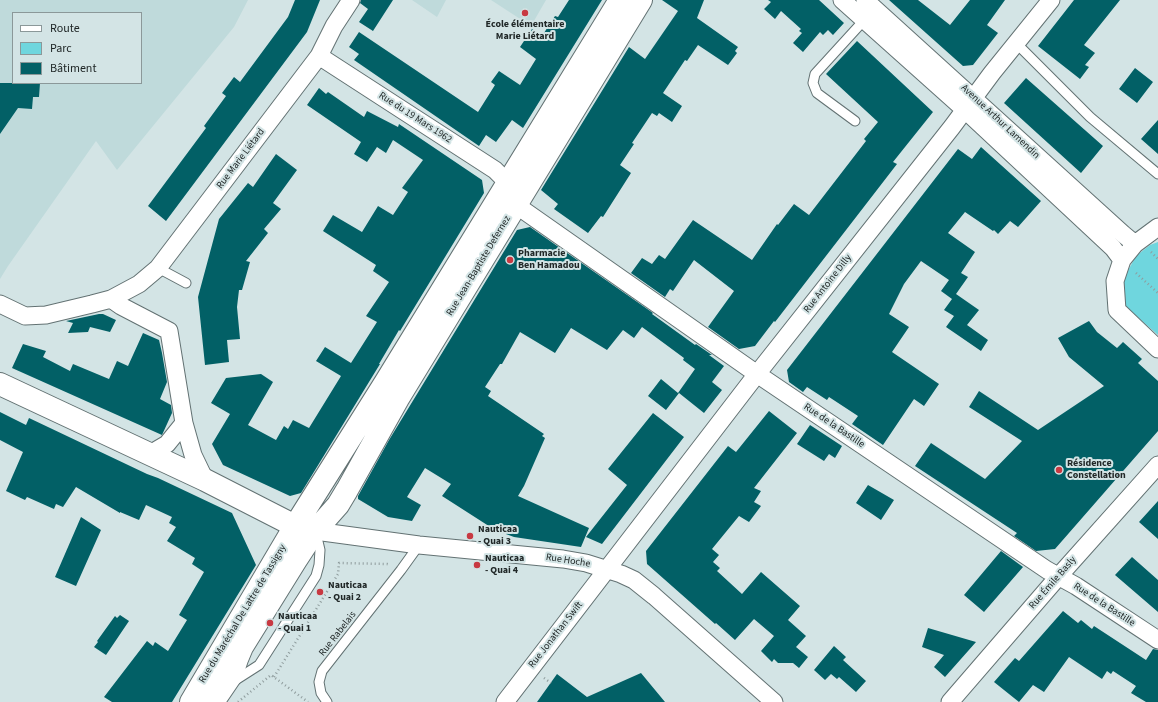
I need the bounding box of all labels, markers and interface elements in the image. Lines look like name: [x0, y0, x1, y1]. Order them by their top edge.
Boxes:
marker: École élémentaire Marie Liétard: [520, 8, 530, 18]
legend: [12, 12, 142, 84]
place label: École élémentaire Marie Liétard: [486, 19, 564, 42]
text: Route: [50, 20, 80, 37]
text: Parc: [50, 40, 72, 57]
text: Bâtiment: [50, 60, 96, 77]
street label: Avenue Arthur Lamendin: [958, 82, 1042, 162]
street label: Rue du 19 Mars 1962: [376, 90, 454, 146]
street label: Rue Marie Liétard: [214, 126, 268, 192]
street label: Rue Jean-Baptiste Defernez: [444, 214, 514, 318]
place label: Pharmacie Ben Hamadou: [518, 248, 580, 272]
street label: Rue Antoine Dilly: [801, 252, 855, 316]
marker: Pharmacie Ben Hamadou: [505, 255, 515, 265]
street label: Rue de la Bastille: [801, 401, 867, 451]
place label: Résidence Constellation: [1067, 458, 1126, 482]
marker: Résidence Constellation: [1054, 465, 1064, 475]
place label: Nauticaa - Quai 3: [478, 524, 517, 548]
marker: Nauticaa - Quai 3: [465, 531, 475, 541]
street label: Rue du Maréchal De Lattre de Tassigny: [197, 543, 289, 685]
street label: Rue Hoche: [545, 552, 591, 570]
place label: Nauticaa - Quai 4: [485, 553, 524, 576]
street label: Rue Émile Basly: [1027, 554, 1079, 612]
marker: Nauticaa - Quai 4: [472, 560, 482, 570]
place label: Nauticaa - Quai 2: [328, 580, 367, 604]
street label: Rue de la Bastille: [1071, 581, 1137, 629]
marker: Nauticaa - Quai 2: [315, 587, 325, 597]
street label: Rue Jonathan Swift: [526, 599, 586, 671]
street label: Rue Rabelais: [317, 609, 359, 659]
place label: Nauticaa - Quai 1: [278, 611, 317, 634]
marker: Nauticaa - Quai 1: [265, 618, 275, 628]

